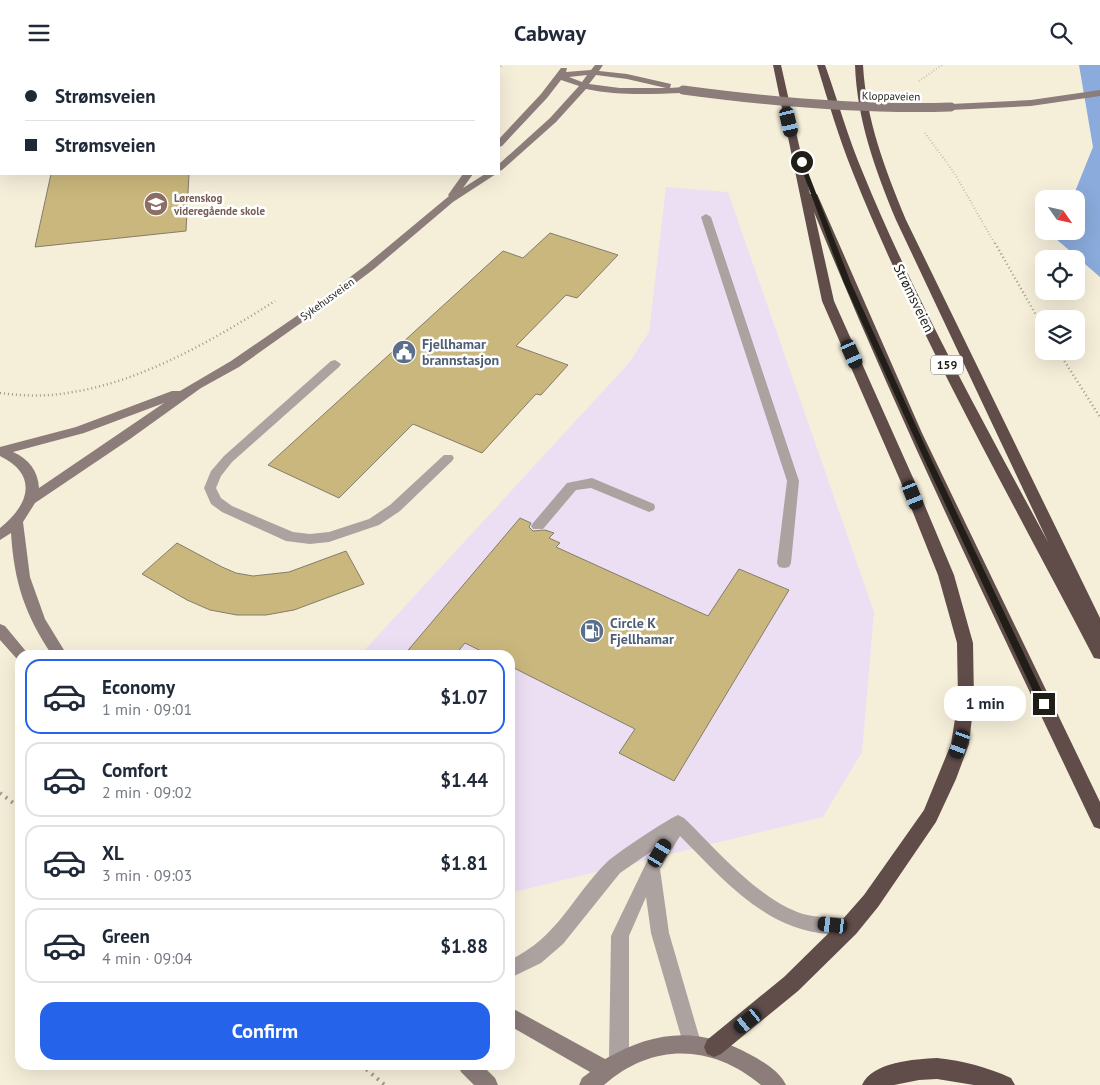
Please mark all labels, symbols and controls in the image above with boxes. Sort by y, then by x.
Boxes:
icon: menu [25,19,53,47]
text: Cabway [514,19,586,47]
icon: search [1047,19,1075,47]
text: Strømsveien [55,84,156,108]
street label: Kloppaveien [862,88,920,104]
car [778,106,799,138]
text: Strømsveien [55,133,156,157]
route start [791,151,813,173]
north arrow [1035,190,1085,240]
map controls [1035,190,1085,360]
school or university icon: Lørenskog videregående skole [143,191,169,217]
place label: Lørenskog videregående skole [173,191,265,218]
button: locate [1035,250,1085,300]
street label: Strømsveien [890,261,938,335]
street label: Sykehusveien [297,275,357,323]
button: layers [1035,310,1085,360]
place label: Fjellhamar brannstasjon [422,335,499,369]
car [839,337,864,371]
public building icon: Fjellhamar brannstasjon [391,339,417,365]
road number: 159 [931,355,963,375]
car [900,478,925,512]
place label: Circle K Fjellhamar [610,614,674,648]
fuel station icon: Circle K Fjellhamar [579,618,605,644]
icon: car [42,674,87,719]
text: Economy [102,675,175,699]
text: $1.07 [440,685,488,709]
callout: 1 min [944,687,1026,721]
text: 1 min [965,693,1005,713]
route end [1033,693,1055,715]
text: 1 min · 09:01 [102,699,192,719]
car [947,727,972,761]
icon: car [42,757,87,802]
text: Comfort [102,758,168,782]
text: $1.44 [440,768,488,792]
text: 2 min · 09:02 [102,782,192,802]
car [645,836,674,870]
icon: car [42,840,87,885]
text: XL [102,841,124,865]
text: $1.81 [440,851,488,875]
text: 3 min · 09:03 [102,865,192,885]
car [817,916,848,934]
icon: car [42,923,87,968]
text: Green [102,924,150,948]
text: $1.88 [440,934,488,958]
text: 4 min · 09:04 [102,948,192,968]
button: Confirm [40,1002,490,1060]
car [731,1006,764,1036]

